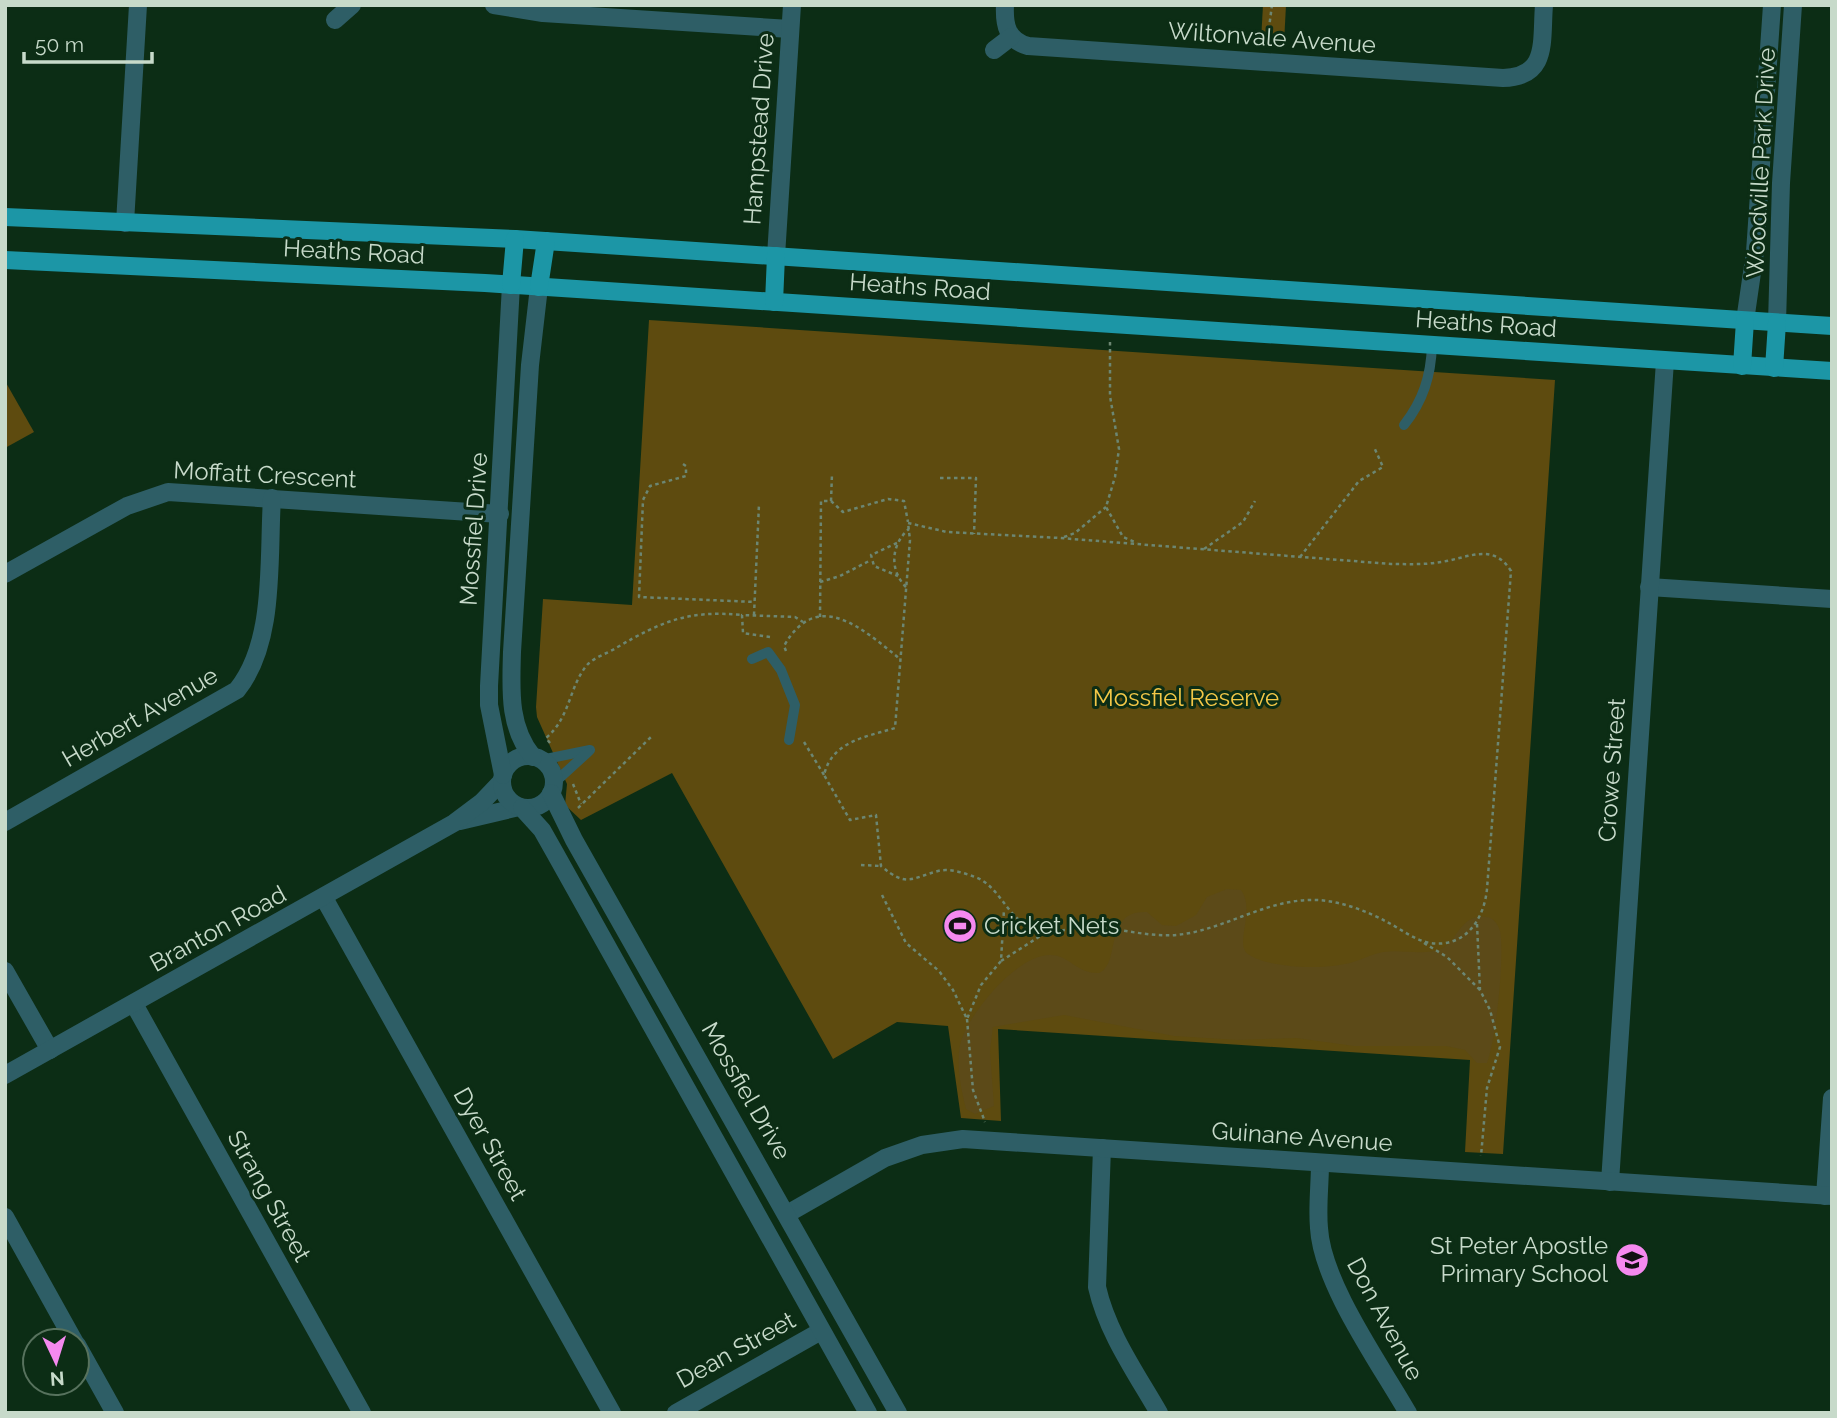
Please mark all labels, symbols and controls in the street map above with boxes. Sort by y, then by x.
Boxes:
street label: Wiltonvale Avenue [1167,16,1377,59]
scale bar [24,21,152,65]
text: 50 m [35,32,84,57]
street label: Hampstead Drive [737,32,780,226]
street label: Woodville Park Drive [1740,47,1781,279]
street label: Heaths Road [282,233,426,270]
street label: Heaths Road [848,267,992,306]
street label: Heaths Road [1414,304,1558,343]
street label: Mossfiel Drive [454,451,493,607]
street label: Moffatt Crescent [173,455,357,494]
street label: Herbert Avenue [57,660,223,773]
park label: Mossfiel Reserve [1093,683,1279,712]
street label: Crowe Street [1592,697,1631,843]
street label: Branton Road [145,879,291,978]
sports icon: Cricket Nets [941,907,979,945]
place label: Cricket Nets [984,911,1119,940]
street label: Mossfiel Drive [695,1017,797,1165]
street label: Dyer Street [448,1082,533,1205]
street label: Guinane Avenue [1211,1116,1394,1157]
street label: Strang Street [222,1125,317,1266]
place label: St Peter Apostle Primary School [1430,1231,1608,1288]
school or university icon: St Peter Apostle Primary School [1613,1241,1651,1279]
street label: Don Avenue [1341,1252,1430,1385]
street label: Dean Street [671,1305,800,1394]
north arrow [21,1327,91,1397]
text: N [49,1367,65,1390]

